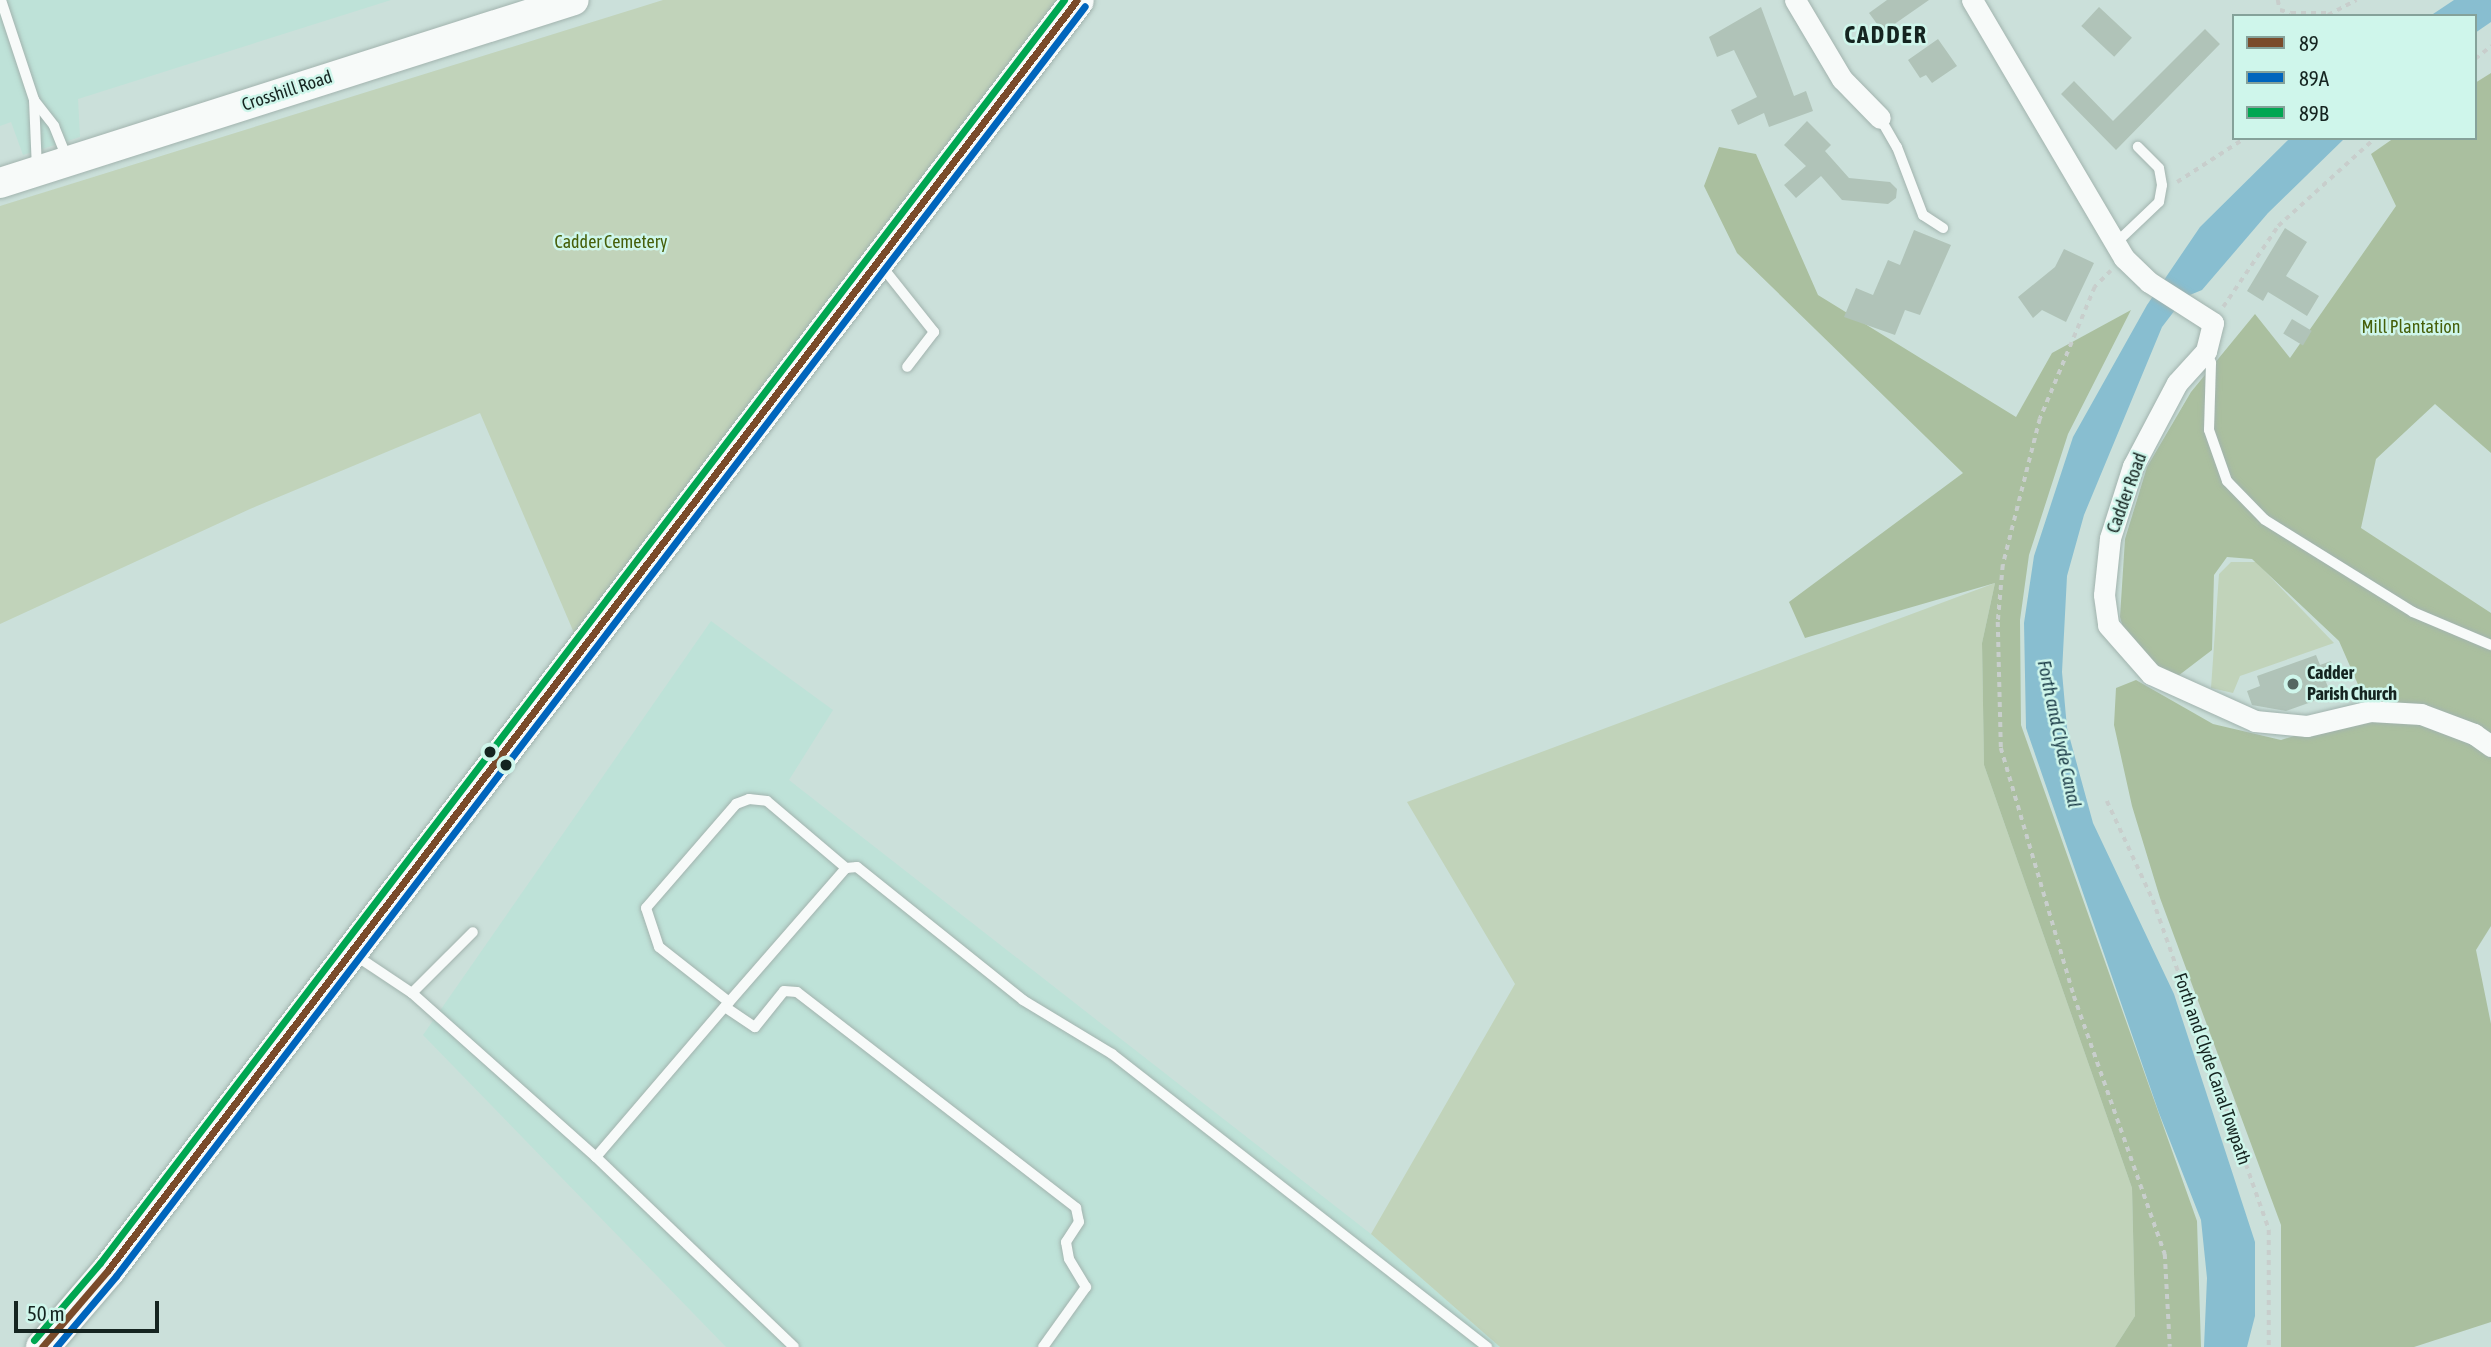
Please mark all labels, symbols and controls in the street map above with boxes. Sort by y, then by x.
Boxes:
legend [2232,14,2477,140]
district label: CADDER [1845,21,1927,49]
text: 89 [2299,31,2319,55]
street label: Crosshill Road [239,66,335,116]
text: 89A [2299,66,2329,90]
text: 89B [2299,101,2329,125]
park label: Cadder Cemetery [555,231,667,253]
park label: Mill Plantation [2362,316,2460,338]
street label: Cadder Road [2103,450,2151,536]
water label: Forth and Clyde Canal [2032,658,2086,810]
place label: Cadder Parish Church [2307,663,2397,706]
marker: Cadder Parish Church [2285,676,2301,692]
unlabelled marker [483,745,497,759]
unlabelled marker [499,758,513,772]
street label: Forth and Clyde Canal Towpath [2169,970,2255,1168]
scale bar [18,1288,163,1332]
text: 50 m [27,1301,65,1325]

